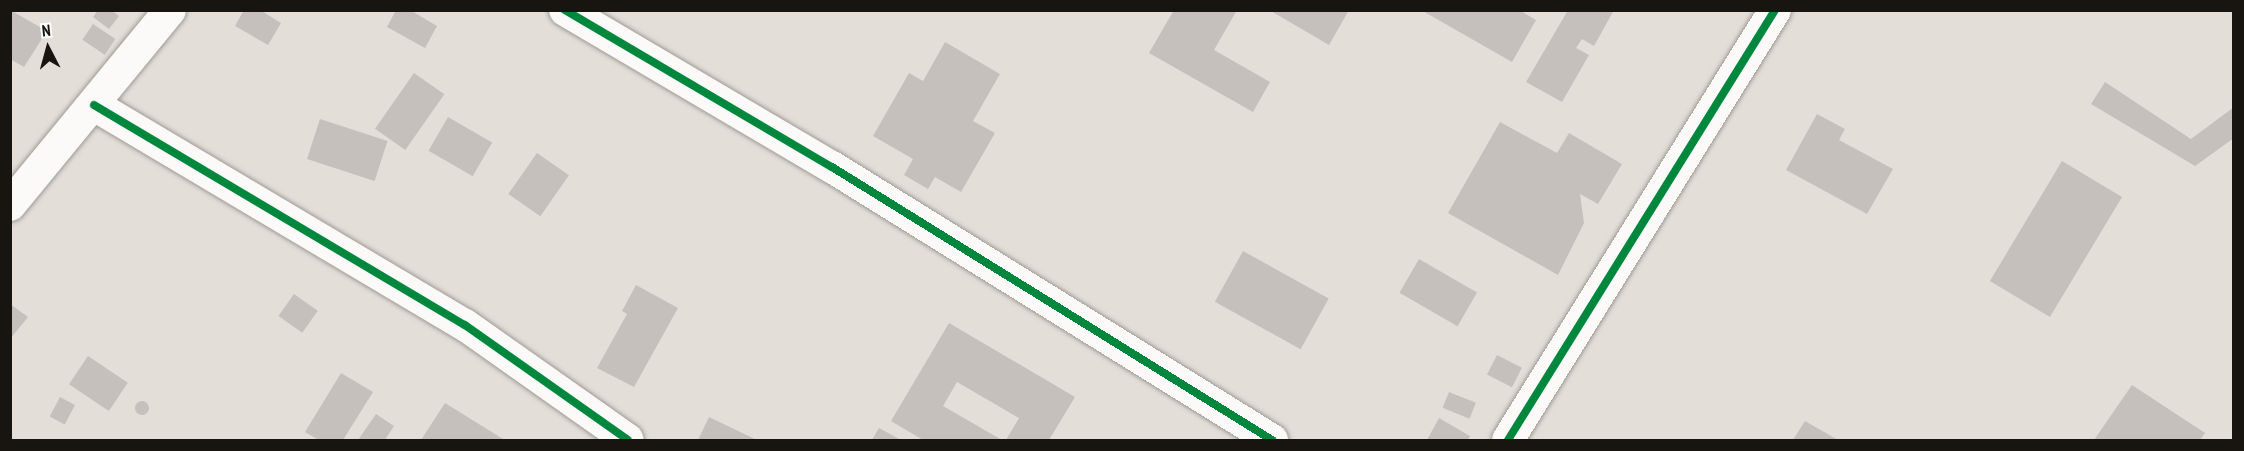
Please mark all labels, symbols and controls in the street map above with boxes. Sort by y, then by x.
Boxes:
north arrow [18,18,78,78]
text: N [41,20,51,40]

